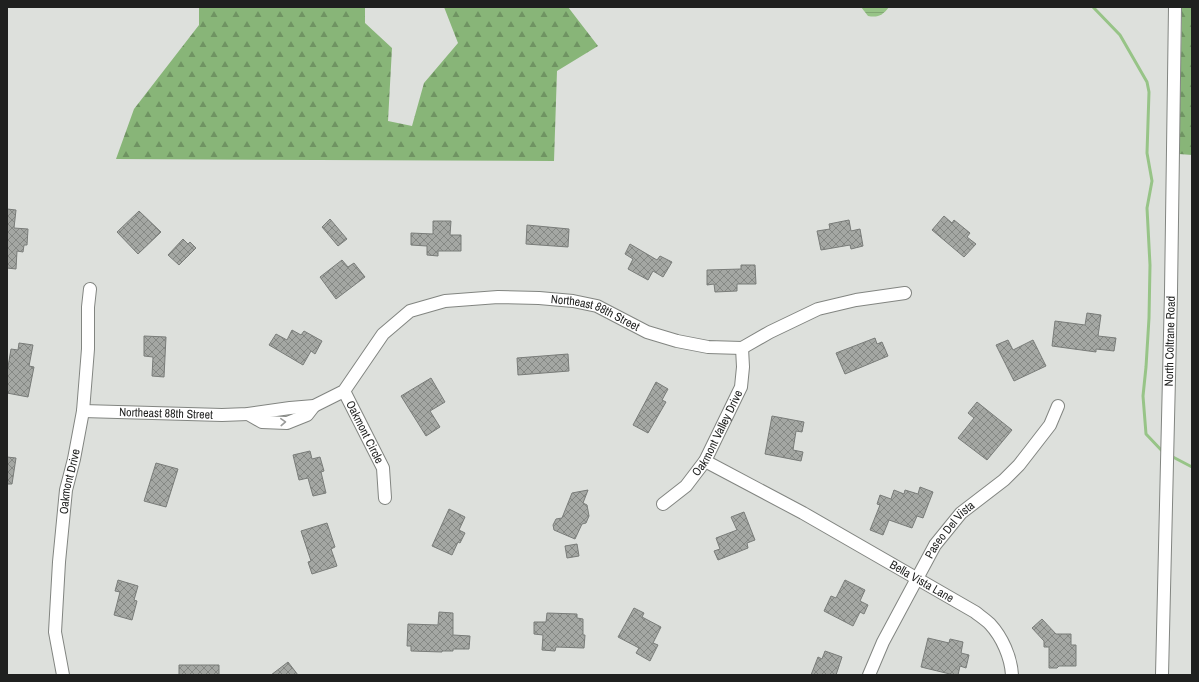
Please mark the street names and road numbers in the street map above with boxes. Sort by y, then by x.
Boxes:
street label: Northeast 88th Street [550,291,643,335]
street label: North Coltrane Road [1161,296,1179,386]
street label: Oakmont Valley Drive [688,387,746,480]
street label: Oakmont Circle [342,398,387,466]
street label: Northeast 88th Street [119,404,213,423]
street label: Oakmont Drive [56,448,84,515]
street label: Paseo Del Vista [921,497,978,561]
street label: Bella Vista Lane [887,557,957,606]

